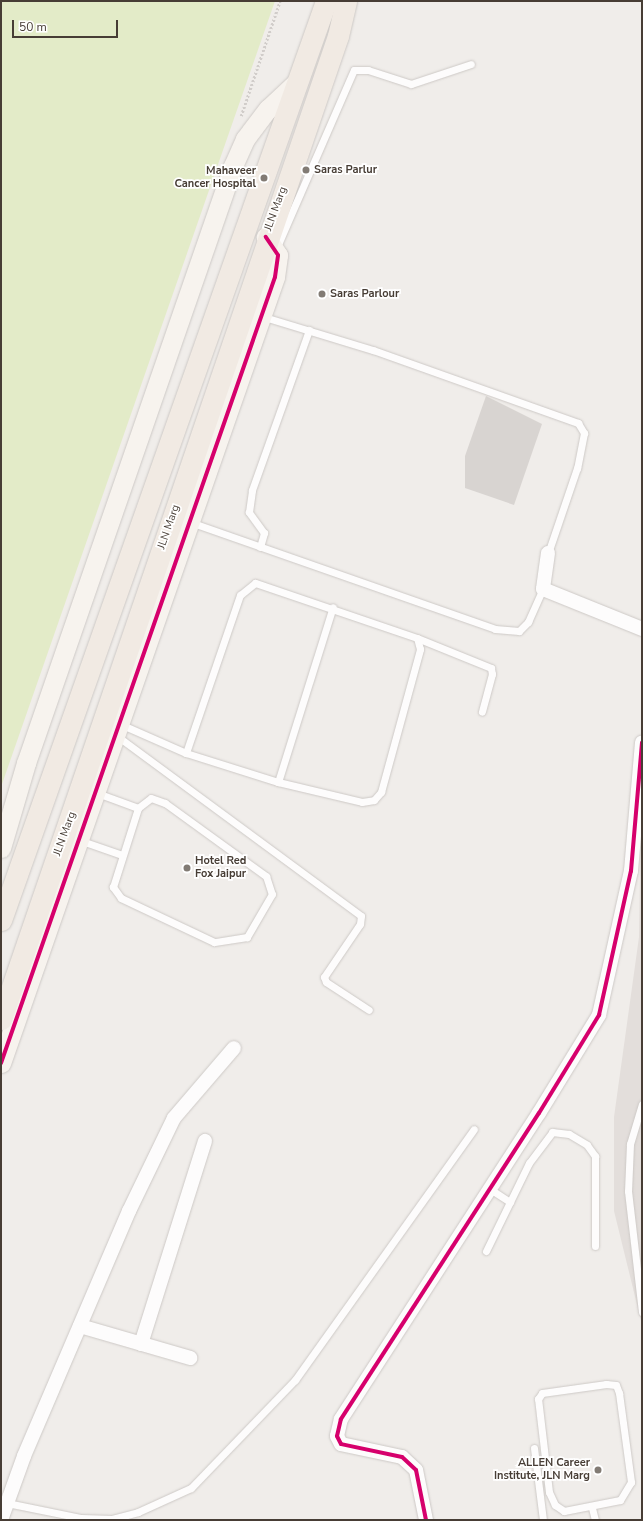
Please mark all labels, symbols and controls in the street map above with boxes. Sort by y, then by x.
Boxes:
scale bar [14,12,120,38]
text: 50 m [19,19,47,35]
place label: Saras Parlur [314,163,377,177]
place label: Mahaveer Cancer Hospital [175,165,256,191]
marker: Saras Parlur [301,165,311,175]
marker: Mahaveer Cancer Hospital [259,173,269,183]
street label: JLN Marg [262,185,290,233]
place label: Saras Parlour [330,287,399,301]
marker: Saras Parlour [317,289,327,299]
street label: JLN Marg [155,503,183,551]
street label: JLN Marg [51,810,79,858]
place label: Hotel Red Fox Jaipur [195,855,246,881]
marker: Hotel Red Fox Jaipur [182,863,192,873]
place label: ALLEN Career Institute, JLN Marg [494,1457,590,1483]
marker: ALLEN Career Institute, JLN Marg [593,1465,603,1475]

